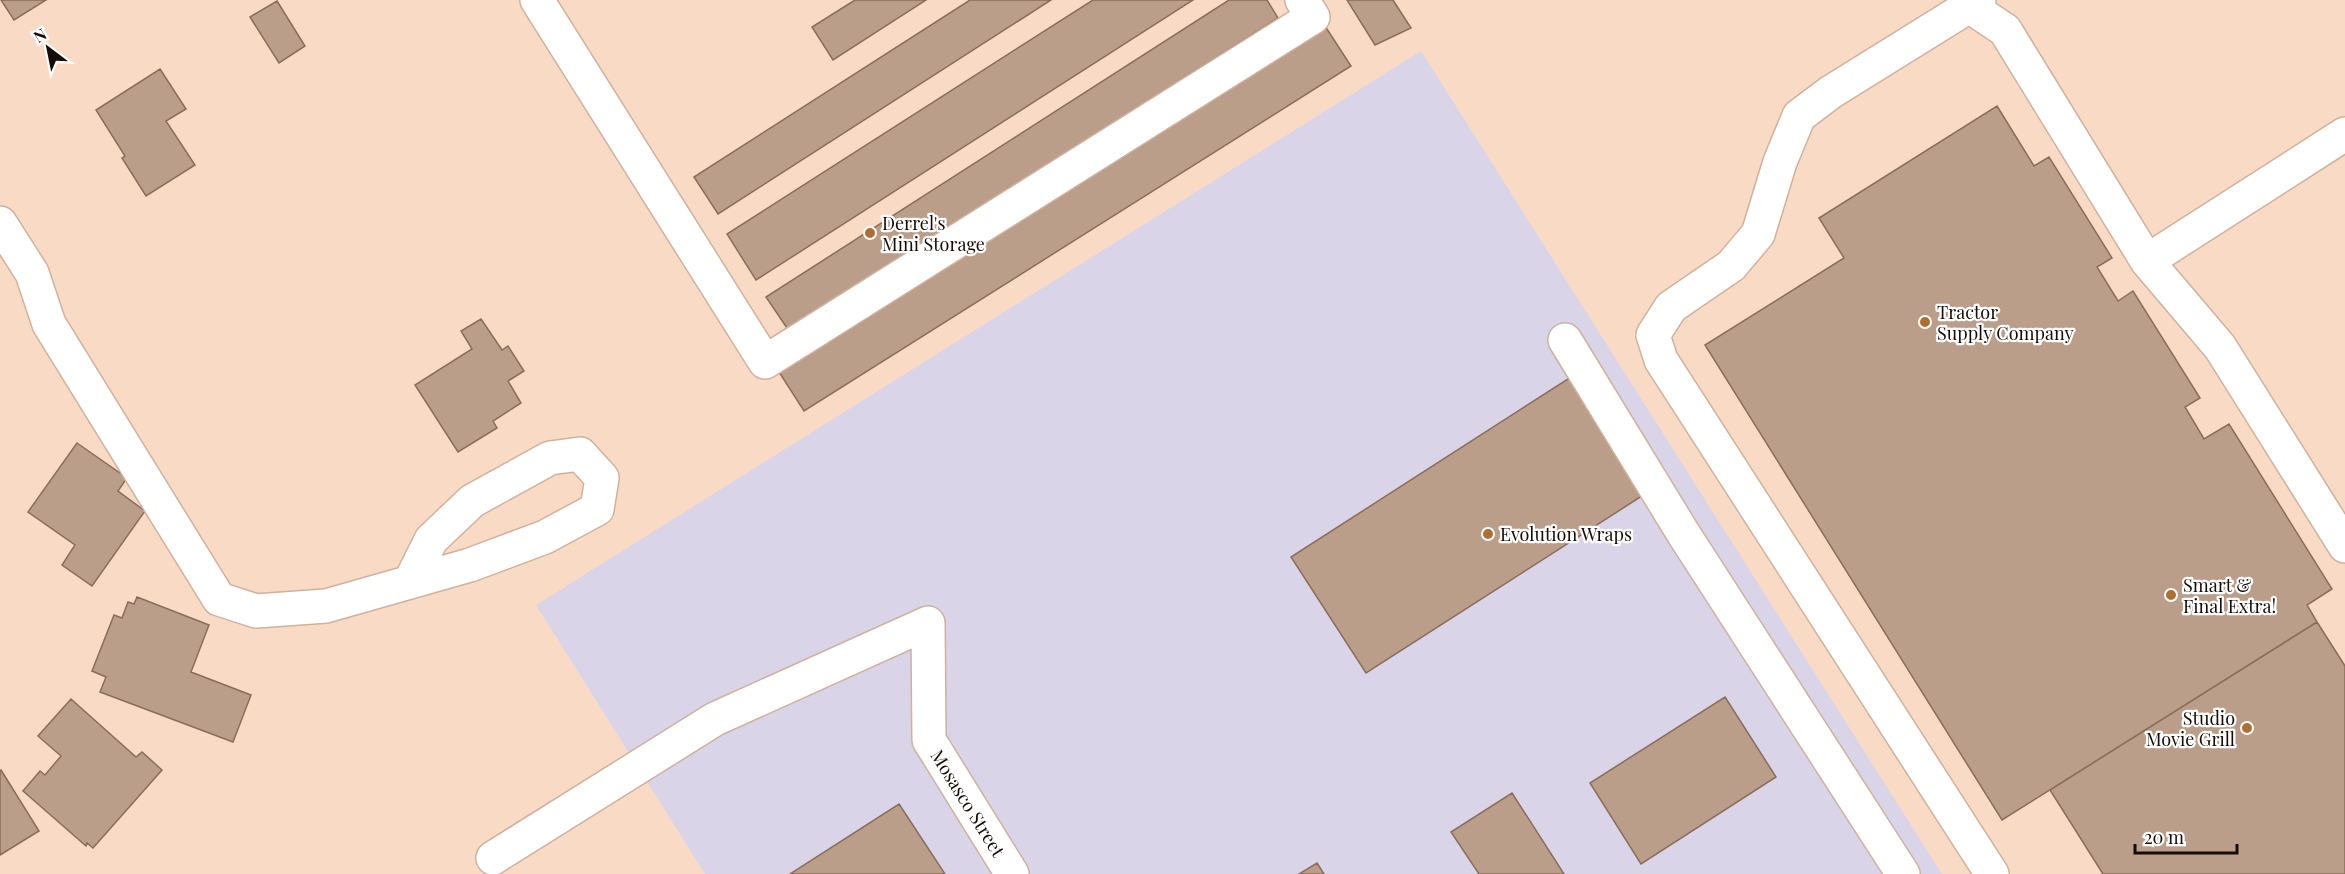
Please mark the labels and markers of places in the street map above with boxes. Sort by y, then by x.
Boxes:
place label: Derrel's Mini Storage [882,211,985,256]
marker: Derrel's Mini Storage [863,226,877,240]
place label: Tractor Supply Company [1937,300,2074,345]
marker: Tractor Supply Company [1918,315,1932,329]
place label: Evolution Wraps [1500,522,1632,546]
marker: Evolution Wraps [1481,527,1495,541]
place label: Smart & Final Extra! [2183,573,2276,618]
marker: Smart & Final Extra! [2164,588,2178,602]
place label: Studio Movie Grill [2146,706,2235,751]
marker: Studio Movie Grill [2240,721,2254,735]

